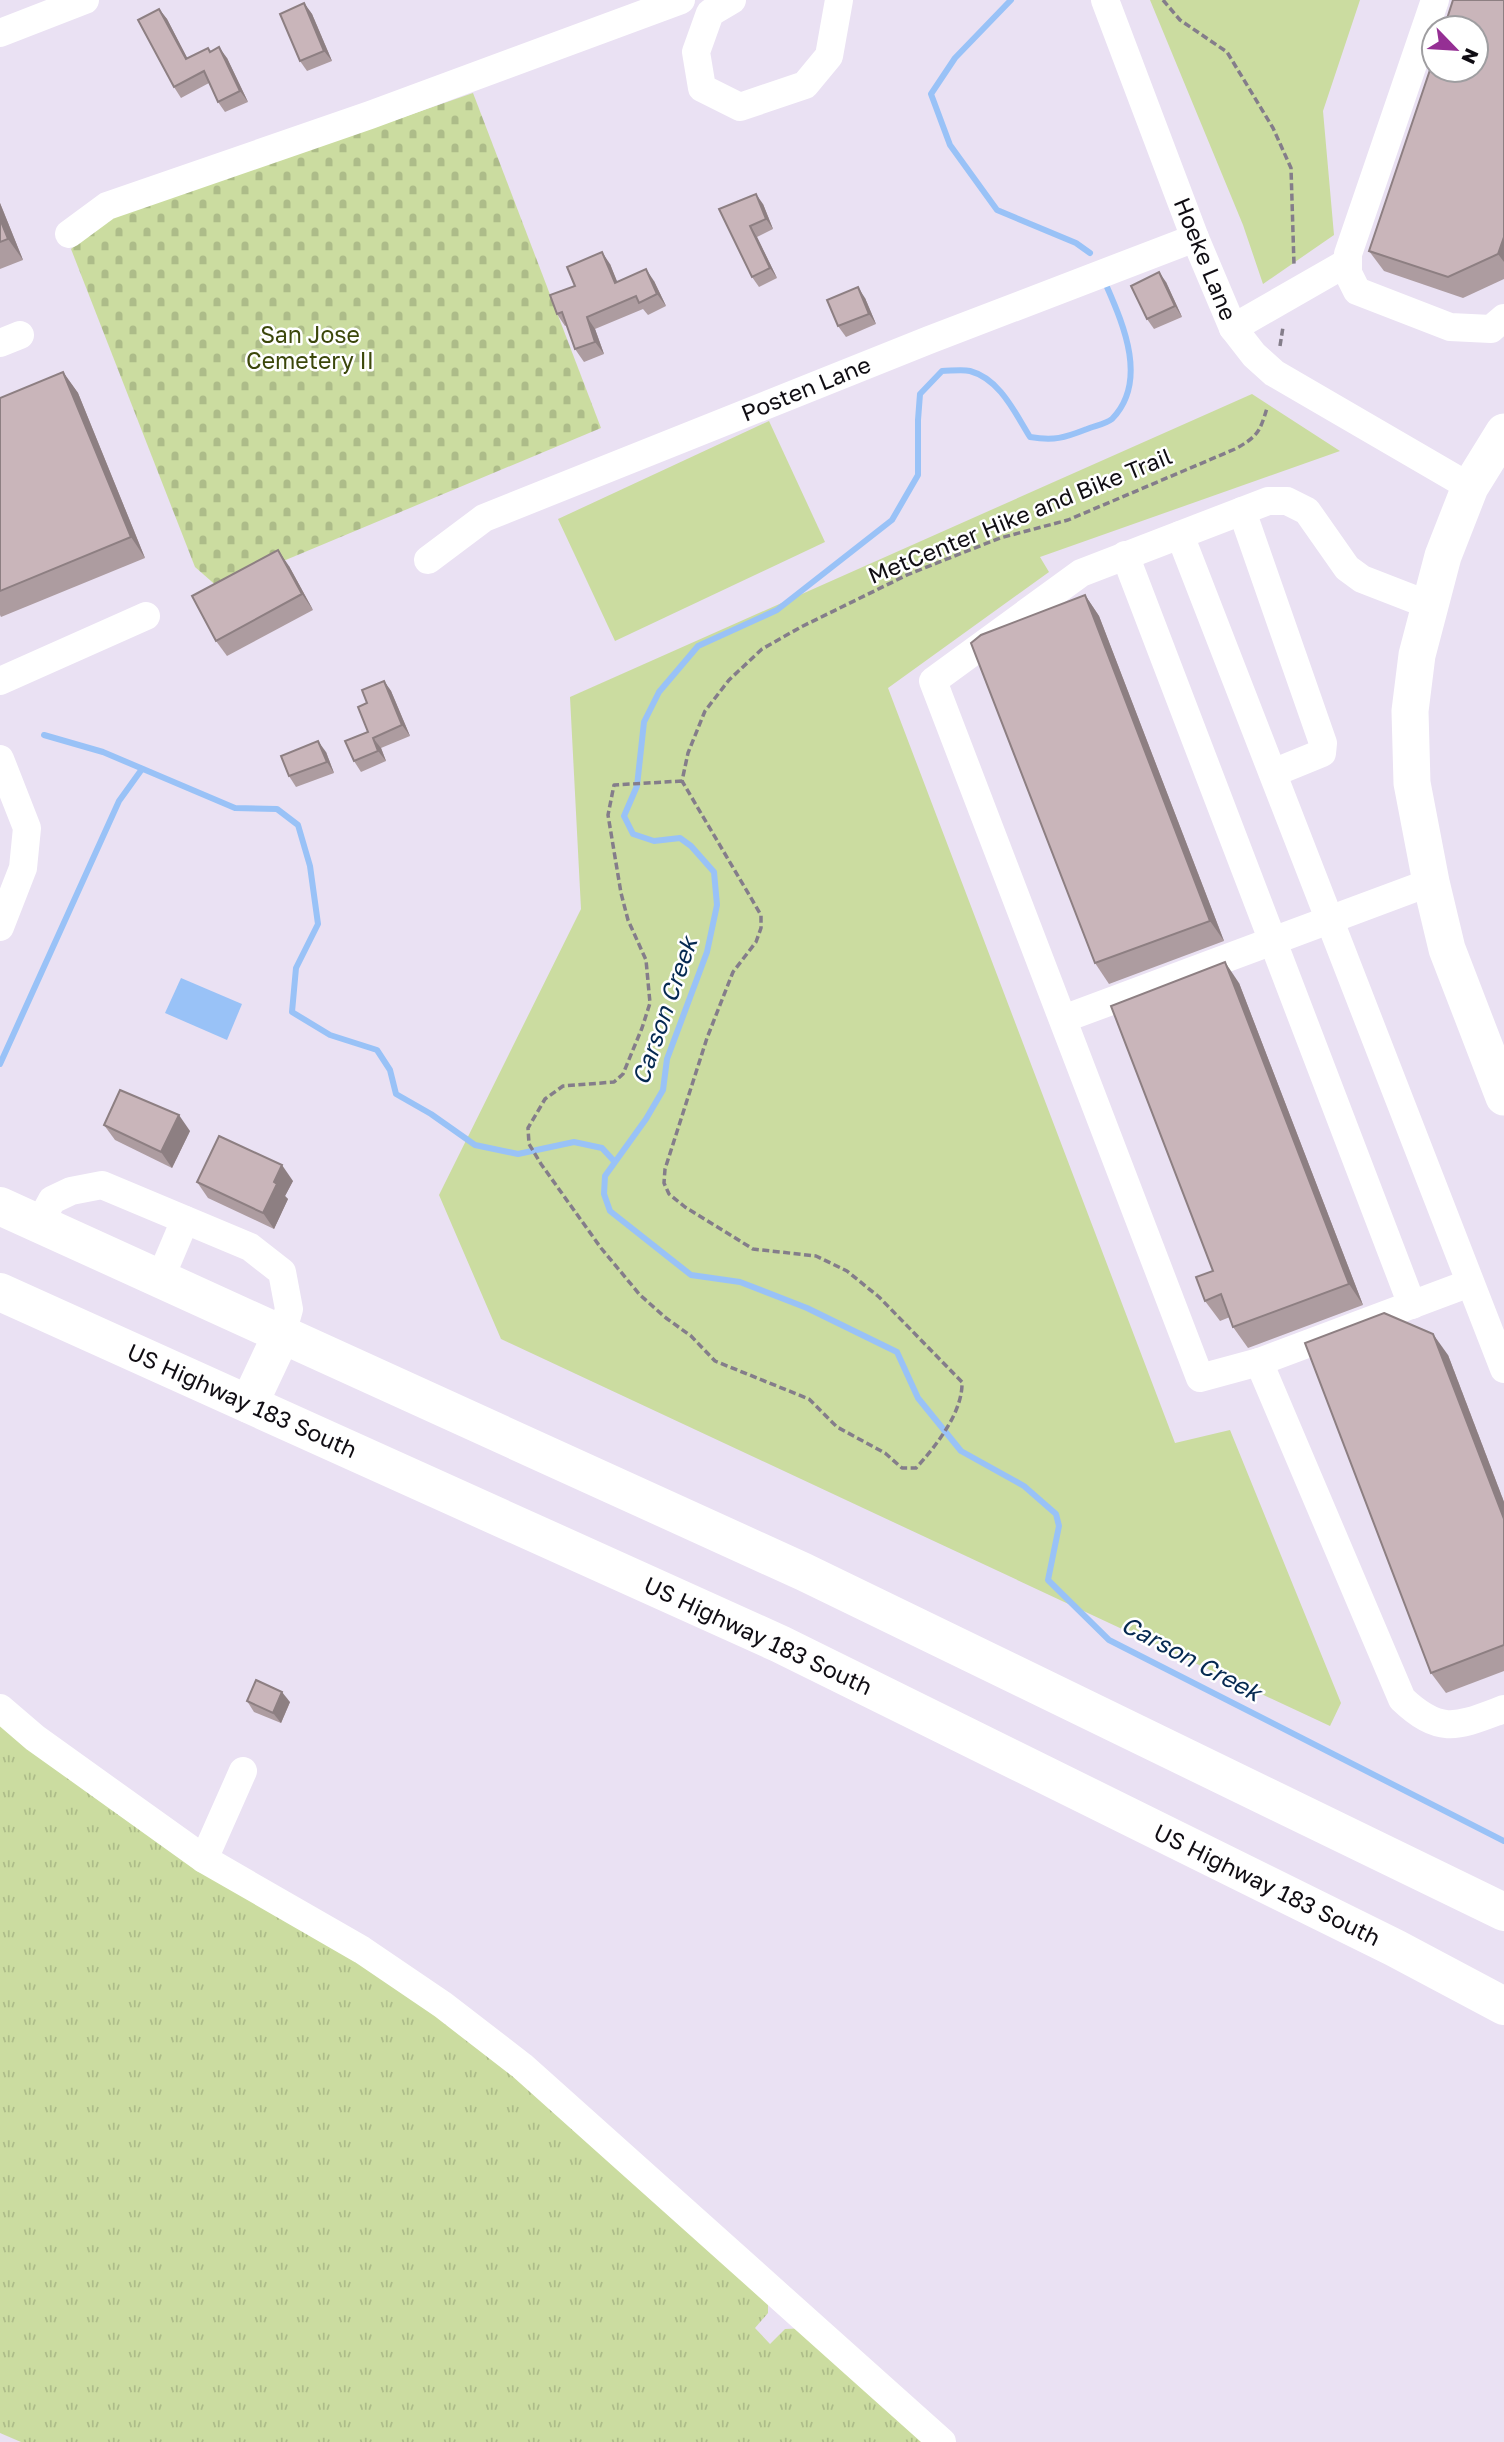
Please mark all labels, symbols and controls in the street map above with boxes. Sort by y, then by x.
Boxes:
north arrow [1420,14,1490,84]
text: N [1457,45,1484,68]
street label: Hoeke Lane [1169,193,1243,324]
park label: San Jose Cemetery II [246,320,374,374]
street label: Posten Lane [737,349,874,427]
street label: MetCenter Hike and Bike Trail [864,441,1176,589]
water label: Carson Creek [625,931,703,1088]
street label: US Highway 183 South [123,1337,362,1463]
street label: US Highway 183 South [640,1570,877,1700]
water label: Carson Creek [1117,1609,1269,1708]
street label: US Highway 183 South [1150,1817,1385,1951]

